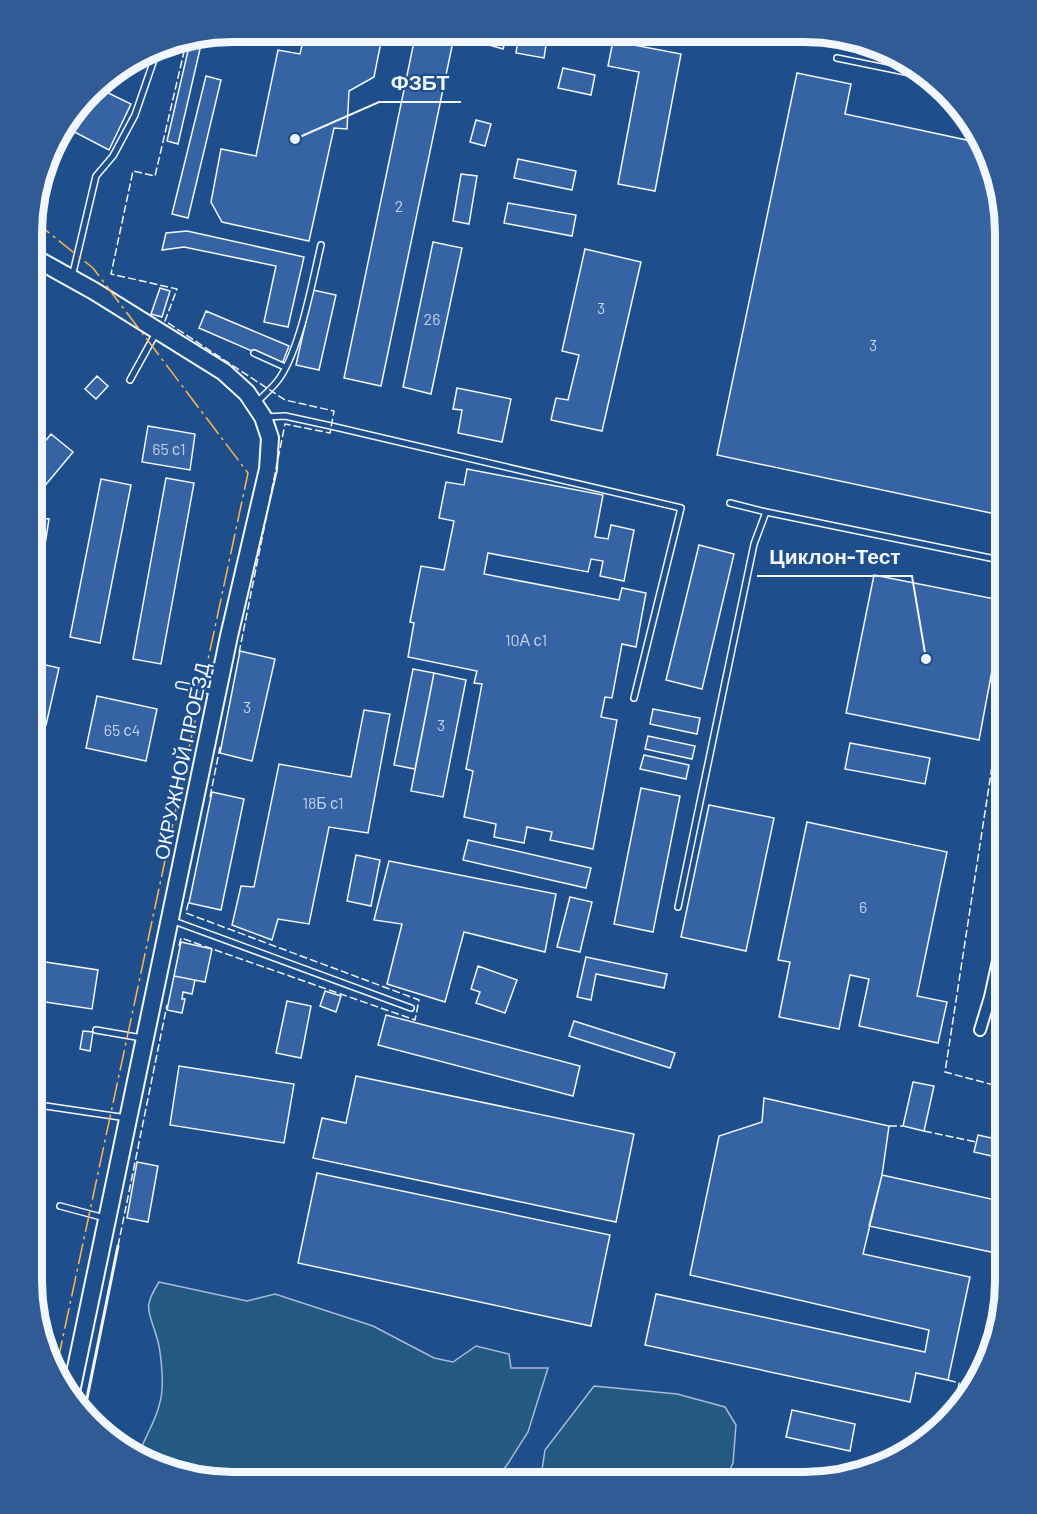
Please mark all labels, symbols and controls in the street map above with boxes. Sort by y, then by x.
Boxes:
callout: ФЗБТ [379,63,461,102]
text: ФЗБТ [391,69,449,94]
house number: 2 [395,196,403,215]
house number: 3 [597,298,605,317]
house number: 26 [424,309,440,328]
house number: 3 [869,335,877,354]
house number: 65 с1 [152,439,186,458]
callout: Циклон-Тест [757,537,912,576]
text: Циклон-Тест [769,543,901,568]
house number: 10А с1 [505,630,547,649]
street label: ОКРУЖНОЙ ПРОЕЗД [148,660,214,862]
house number: 3 [243,697,251,716]
house number: 3 [437,715,445,734]
house number: 65 с4 [104,720,140,739]
house number: 18Б с1 [302,793,344,812]
house number: 6 [859,897,867,916]

